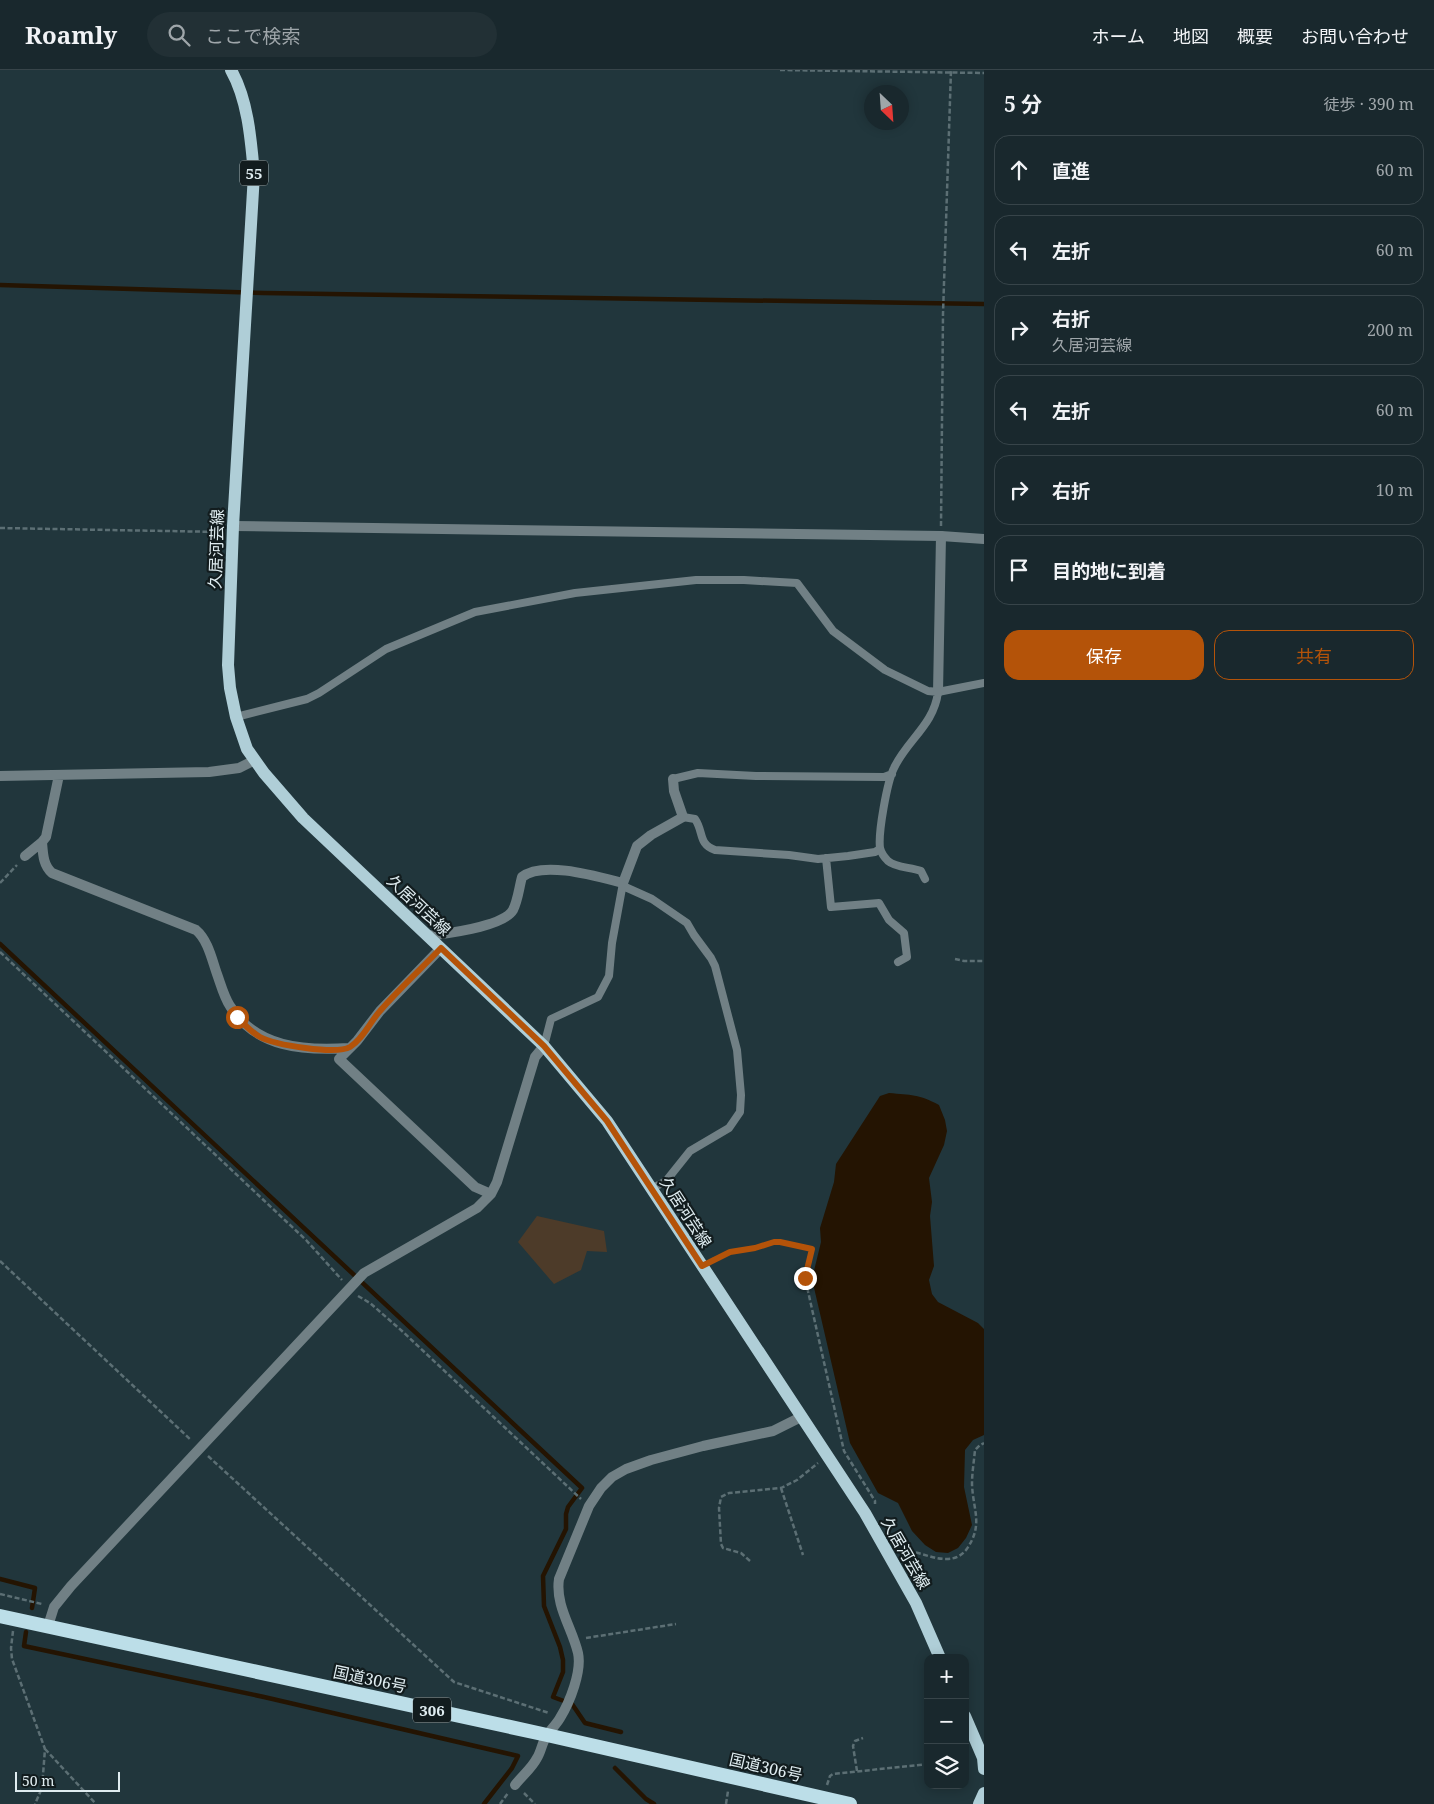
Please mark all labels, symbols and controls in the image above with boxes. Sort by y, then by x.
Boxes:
search box [147,12,497,57]
text: Roamly [25,18,117,51]
icon: search [165,21,193,49]
text: ここで検索 [205,23,300,49]
text: ホーム [1092,24,1145,48]
text: 地図 [1173,24,1209,48]
text: 概要 [1237,24,1273,48]
text: お問い合わせ [1301,24,1409,48]
north arrow [864,85,909,130]
text: 5 分 [1004,90,1042,118]
text: 徒歩 · 390 m [1324,93,1414,115]
icon: ahead [1005,156,1033,184]
text: 直進 [1052,158,1090,184]
text: 60 m [1376,159,1413,181]
road number: 55 [240,160,268,186]
icon: left [1005,236,1033,264]
text: 左折 [1052,238,1090,264]
text: 60 m [1376,239,1413,261]
text: 右折 [1052,306,1090,332]
icon: right [1005,316,1033,344]
text: 200 m [1367,319,1413,341]
text: 久居河芸線 [1052,334,1132,356]
icon: left [1005,396,1033,424]
text: 左折 [1052,398,1090,424]
text: 60 m [1376,399,1413,421]
icon: right [1005,476,1033,504]
text: 右折 [1052,478,1090,504]
text: 10 m [1376,479,1413,501]
street label: 久居河芸線 [204,509,228,589]
icon: arrive [1005,556,1033,584]
text: 目的地に到着 [1052,558,1166,584]
button: 保存 [1004,630,1204,680]
button: 共有 [1214,630,1414,680]
street label: 久居河芸線 [382,870,456,940]
route start [226,1006,249,1029]
street label: 久居河芸線 [655,1172,717,1252]
route end [794,1267,817,1290]
street label: 久居河芸線 [876,1513,936,1593]
map controls [924,1654,969,1789]
button: + [924,1654,969,1699]
street label: 国道306号 [331,1660,409,1698]
road number: 306 [413,1698,451,1722]
button: − [924,1699,969,1744]
button: layers [924,1744,969,1789]
street label: 国道306号 [727,1748,805,1786]
scale bar [15,1769,120,1792]
text: 50 m [22,1771,55,1790]

